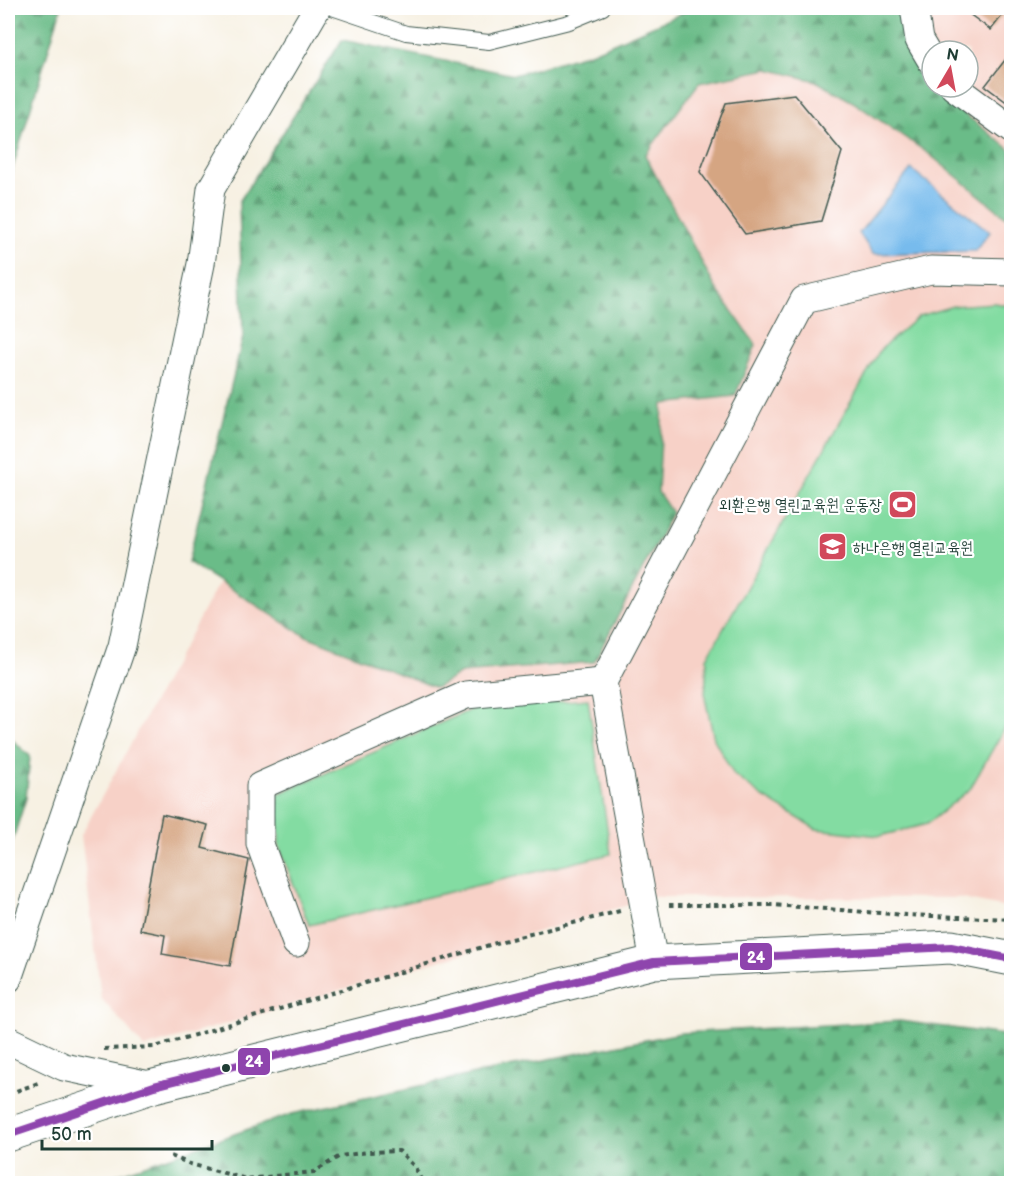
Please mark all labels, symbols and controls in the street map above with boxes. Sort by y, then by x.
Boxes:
north arrow [920,39,980,99]
text: N [945,45,960,66]
sports icon: 외환은행 열린교육원 운동장 [887,488,919,520]
place label: 외환은행 열린교육원 운동장 [719,496,882,515]
school or university icon: 하나은행 열린교육원 [816,531,848,563]
place label: 하나은행 열린교육원 [853,539,973,558]
line badge: 24 [739,942,773,971]
text: 24 [747,949,766,968]
line badge: 24 [237,1047,271,1076]
text: 24 [245,1053,264,1072]
unlabelled marker [220,1062,232,1074]
scale bar [42,1113,212,1151]
text: 50 m [51,1124,92,1145]

